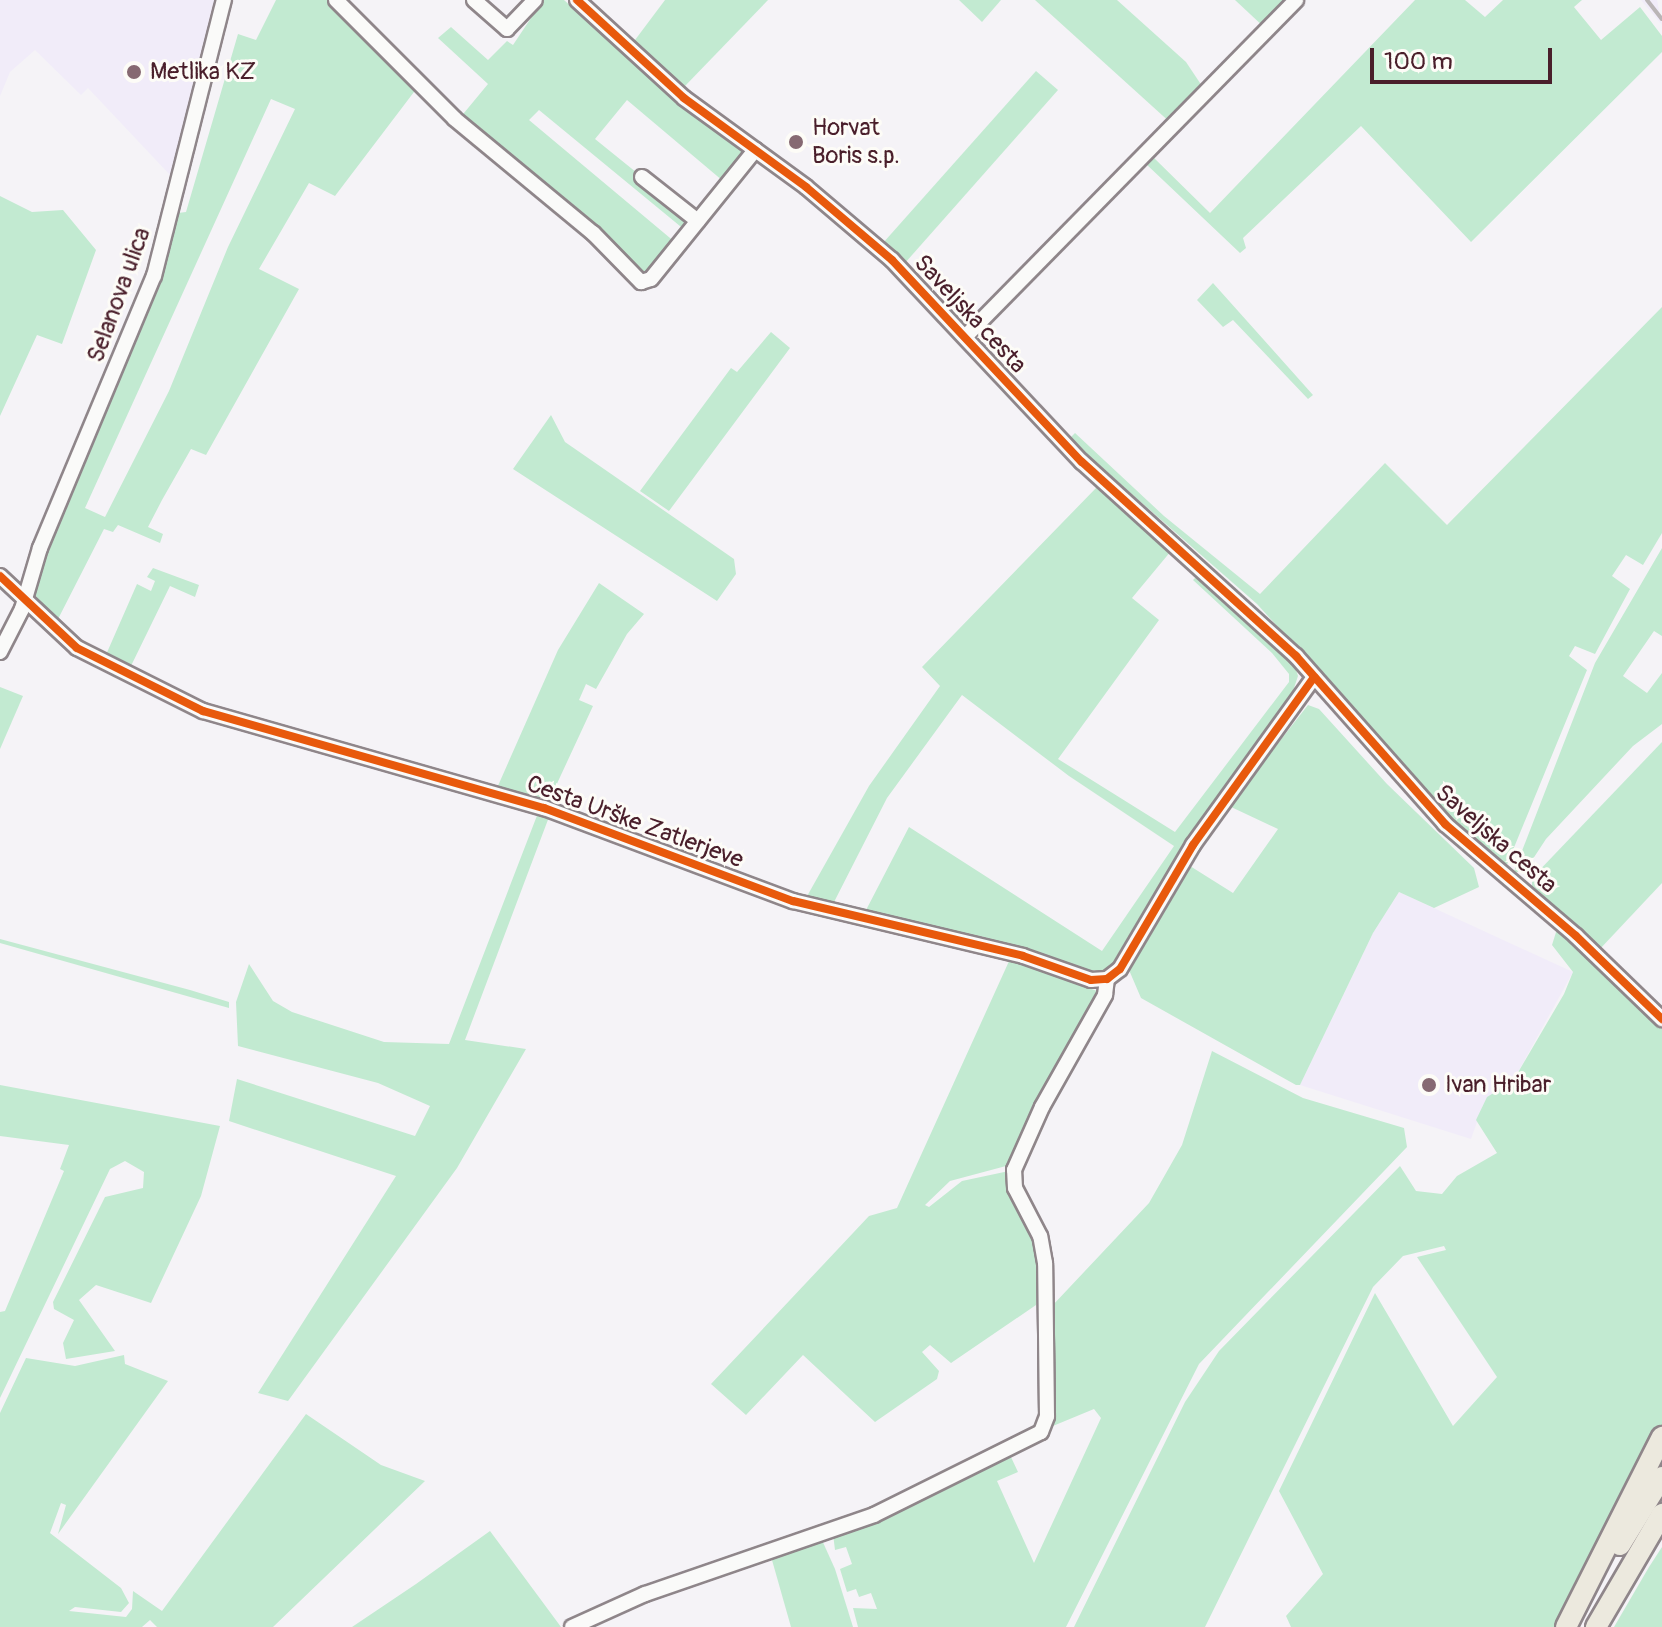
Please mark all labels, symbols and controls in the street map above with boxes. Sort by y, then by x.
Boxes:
scale bar [1374,32,1556,82]
text: 100 m [1384,47,1453,76]
place label: Metlika KZ [150,58,256,86]
marker: Metlika KZ [125,63,143,81]
place label: Horvat Boris s.p. [812,114,900,170]
marker: Horvat Boris s.p. [787,133,805,151]
street label: Selanova ulica [81,224,157,366]
street label: Saveljska cesta [908,249,1032,379]
street label: Cesta Urške Zatlerjeve [523,769,747,875]
street label: Saveljska cesta [1429,778,1563,900]
place label: Ivan Hribar [1445,1071,1551,1099]
marker: Ivan Hribar [1420,1076,1438,1094]

